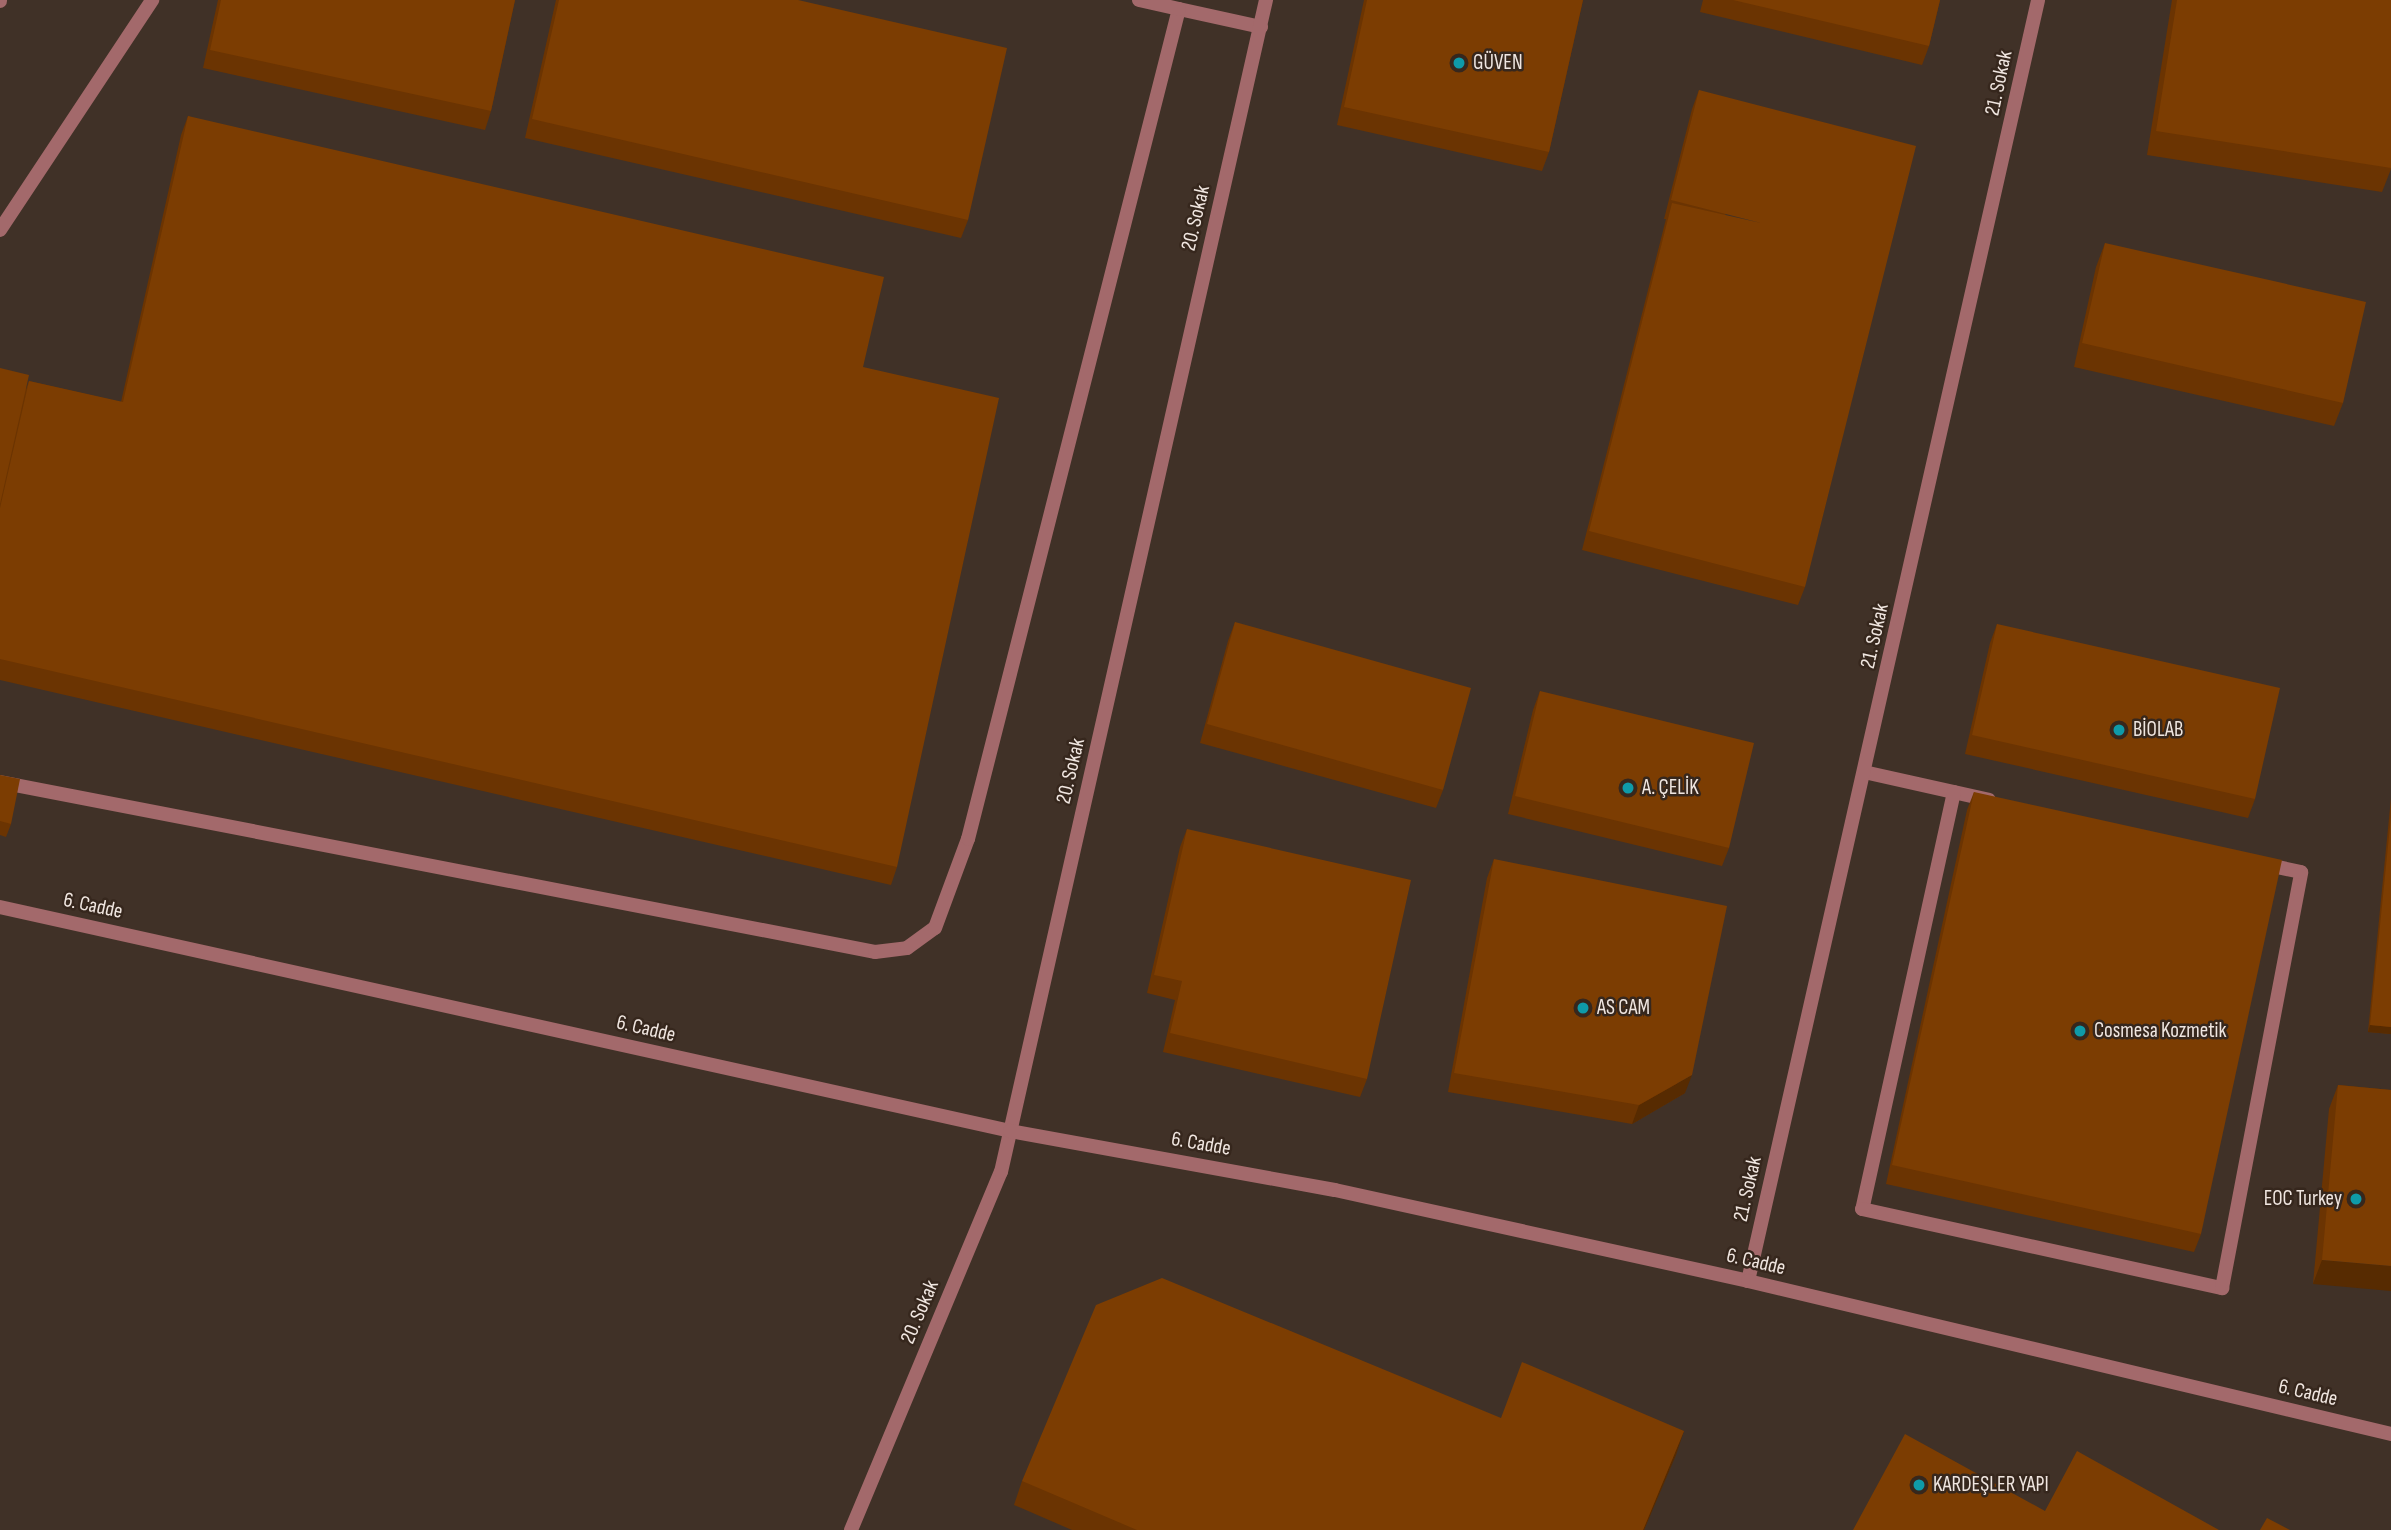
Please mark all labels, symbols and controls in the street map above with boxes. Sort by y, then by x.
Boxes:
street label: 21. Sokak [1980,48,2018,118]
place label: GÜVEN [1473,50,1523,76]
marker: GÜVEN [1451,55,1467,71]
street label: 20. Sokak [1176,183,1216,253]
street label: 21. Sokak [1855,601,1895,671]
place label: BİOLAB [2133,717,2183,743]
marker: BİOLAB [2111,722,2127,738]
street label: 20. Sokak [1051,736,1091,806]
place label: A. ÇELİK [1642,775,1699,801]
marker: A. ÇELİK [1620,780,1636,796]
street label: 6. Cadde [61,887,125,925]
place label: AS CAM [1597,995,1650,1021]
marker: AS CAM [1575,1000,1591,1016]
street label: 6. Cadde [614,1010,678,1048]
place label: Cosmesa Kozmetik [2094,1018,2226,1044]
marker: Cosmesa Kozmetik [2072,1023,2088,1039]
street label: 6. Cadde [1169,1126,1233,1162]
street label: 21. Sokak [1728,1154,1768,1224]
place label: EOC Turkey [2264,1186,2342,1212]
marker: EOC Turkey [2348,1191,2364,1207]
street label: 6. Cadde [1724,1243,1788,1281]
street label: 20. Sokak [895,1276,945,1348]
street label: 6. Cadde [2276,1374,2340,1412]
place label: KARDEŞLER YAPI [1933,1472,2049,1498]
marker: KARDEŞLER YAPI [1911,1477,1927,1493]

